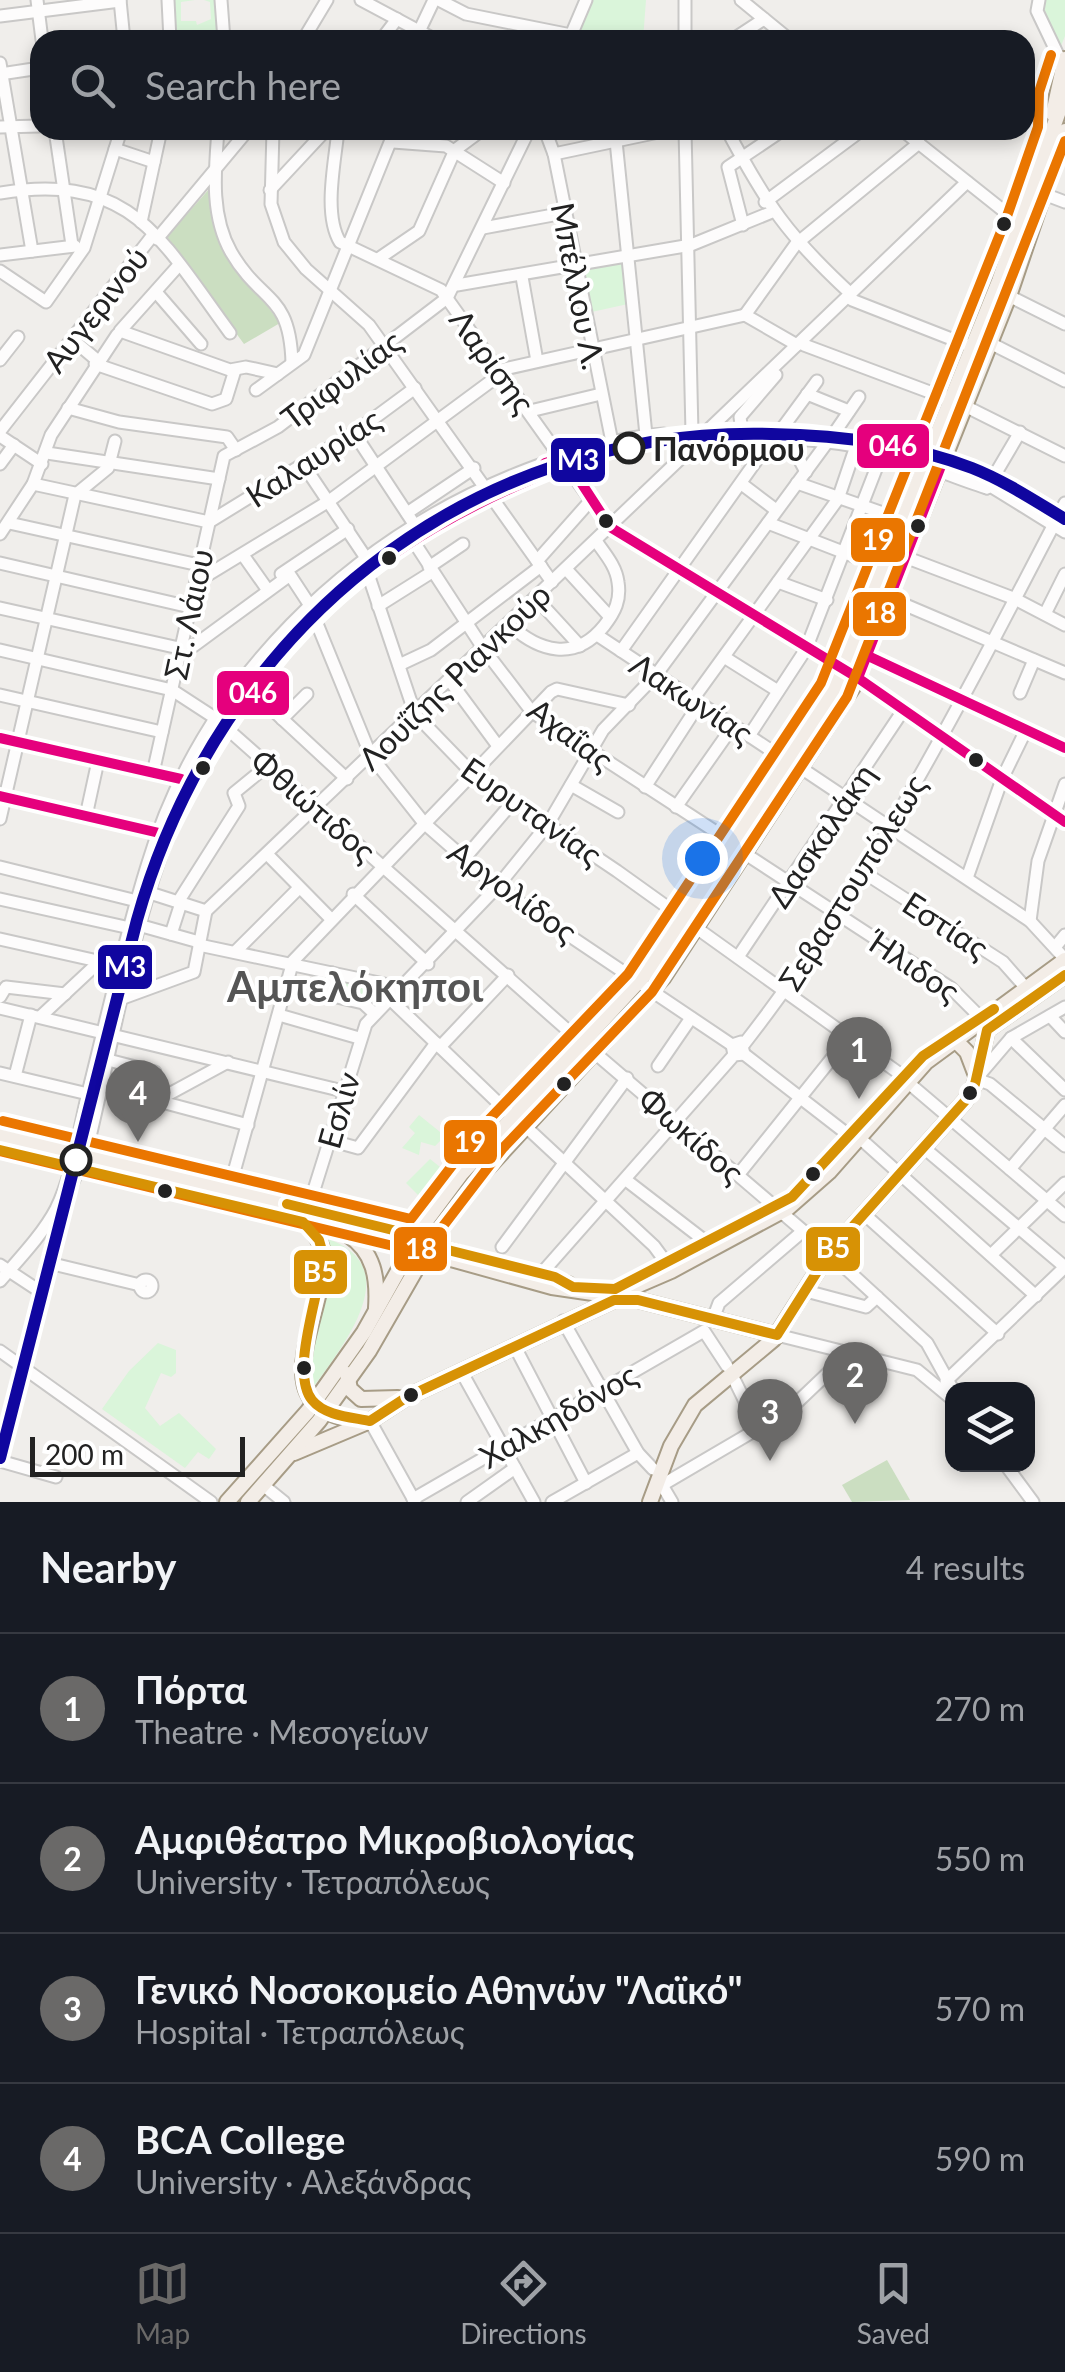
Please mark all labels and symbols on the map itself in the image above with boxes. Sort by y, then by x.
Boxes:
street label: Μπέλλου Λ. [544,199,614,373]
unlabelled marker [994,214,1014,234]
street label: Αυγερινού [34,239,156,379]
street label: Λαρίσης [442,301,544,421]
street label: Τριφυλίας [273,321,409,437]
street label: Καλαυρίας [238,399,388,515]
line badge: 046 [855,422,931,470]
text: 046 [869,428,917,462]
place label: Πανόρμου [653,429,805,468]
marker: Πανόρμου [614,433,644,463]
line badge: Μ3 [549,436,607,484]
text: Μ3 [557,442,599,476]
unlabelled marker [596,511,616,531]
line badge: 19 [849,516,907,564]
unlabelled marker [908,516,928,536]
text: 19 [862,522,894,556]
street label: Στ. Λάιου [155,545,221,683]
unlabelled marker [379,548,399,568]
street label: Λουΐζης Ριανκούρ [350,574,558,778]
line badge: 18 [851,590,908,638]
text: 18 [864,595,896,629]
street label: Λακωνίας [623,644,761,752]
line badge: 046 [215,669,291,717]
text: 046 [229,675,277,709]
street label: Αχαΐας [521,689,621,779]
street label: Φθιώτιδος [244,740,384,870]
street label: Ευρυτανίας [454,748,610,874]
unlabelled marker [966,750,986,770]
street label: Δασκαλάκη [759,756,883,914]
unlabelled marker [193,758,213,778]
street label: Σεβαστουπόλεως [770,767,934,997]
street label: Αργολίδος [441,831,585,951]
your location [677,833,728,884]
street label: Εστίας [896,883,996,967]
street label: Ήλιδος [860,920,968,1010]
line badge: Μ3 [96,943,154,991]
text: Μ3 [104,949,146,983]
district label: Αμπελόκηποι [226,961,484,1011]
pin: 1 [826,1016,892,1099]
pin: 4 [106,1060,170,1142]
street label: Εσλίν [309,1067,367,1153]
unlabelled marker [554,1074,574,1094]
street label: Φωκίδος [632,1079,753,1191]
unlabelled marker [960,1083,980,1103]
line badge: 19 [442,1118,499,1166]
text: 19 [454,1124,486,1158]
unlabelled marker [61,1145,91,1175]
unlabelled marker [803,1164,823,1184]
unlabelled marker [155,1181,175,1201]
line badge: 18 [392,1225,449,1273]
line badge: Β5 [804,1225,862,1273]
text: Β5 [816,1230,850,1264]
text: 18 [405,1231,437,1265]
line badge: Β5 [292,1248,349,1296]
text: Β5 [303,1254,337,1288]
pin: 2 [822,1342,888,1424]
street label: Χαλκηδόνος [472,1354,644,1476]
unlabelled marker [294,1358,314,1378]
pin: 3 [738,1378,802,1461]
unlabelled marker [401,1385,421,1405]
scale bar [30,1432,245,1476]

